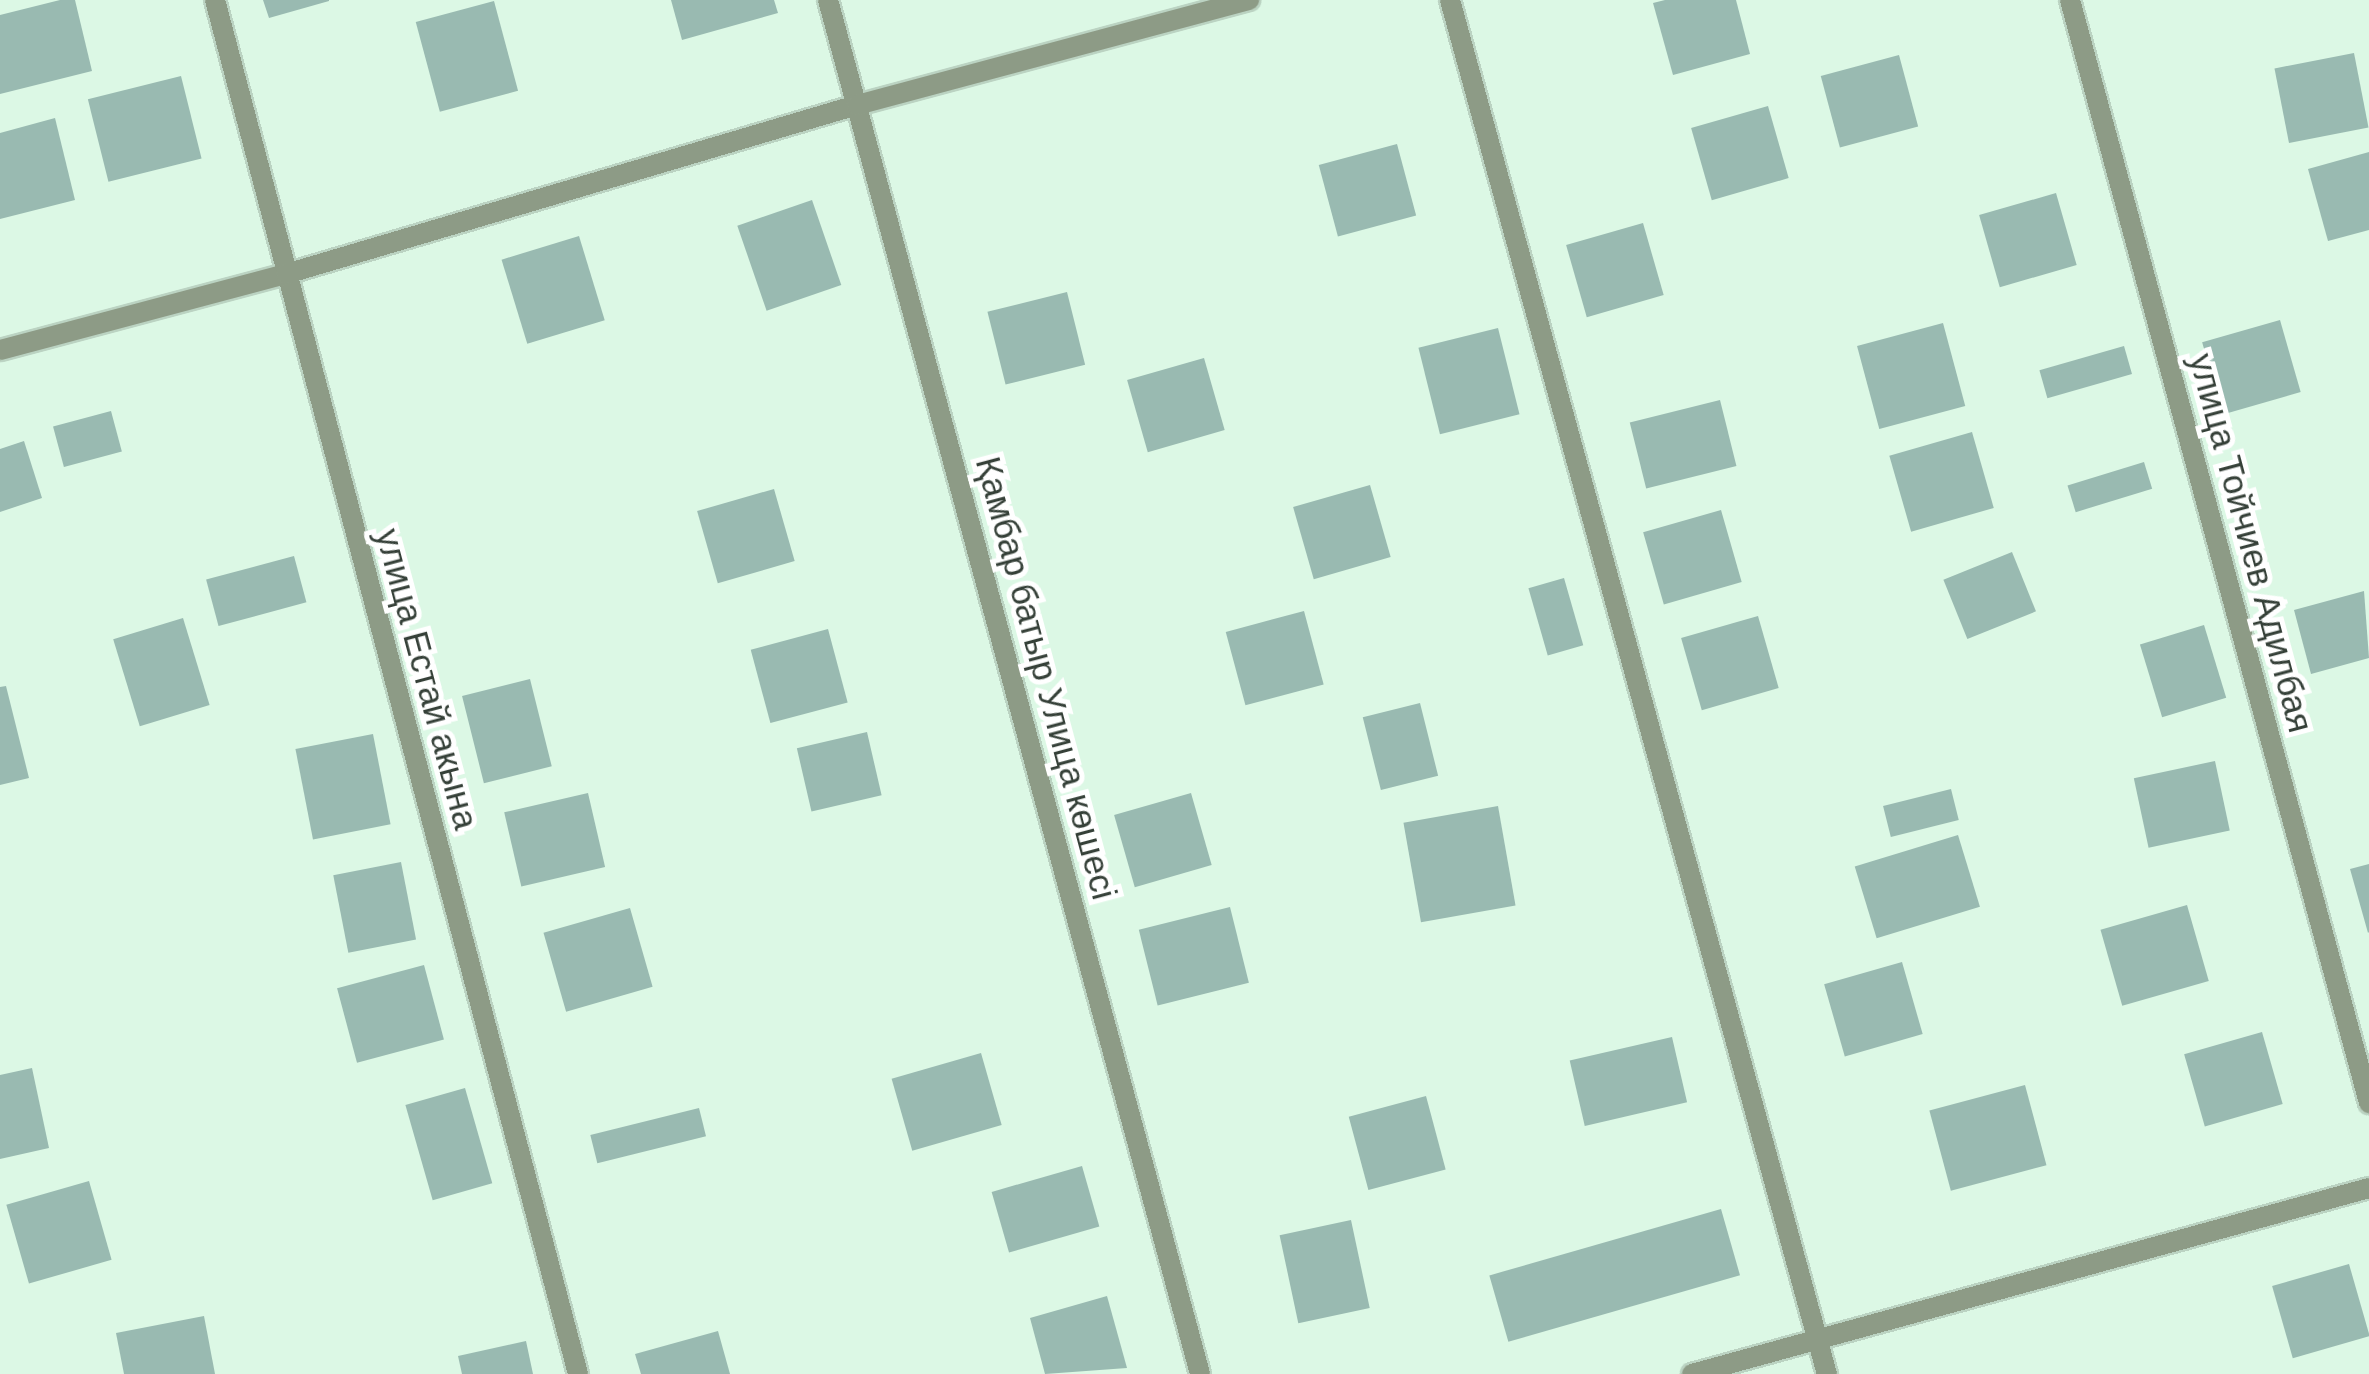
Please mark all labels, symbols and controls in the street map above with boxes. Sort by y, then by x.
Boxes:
street label: улица Тойчиев Адилбая [2180,349,2322,737]
street label: Қамбар батыр Улица көшесі [967,452,1125,904]
street label: улица Естай акына [367,524,487,834]

